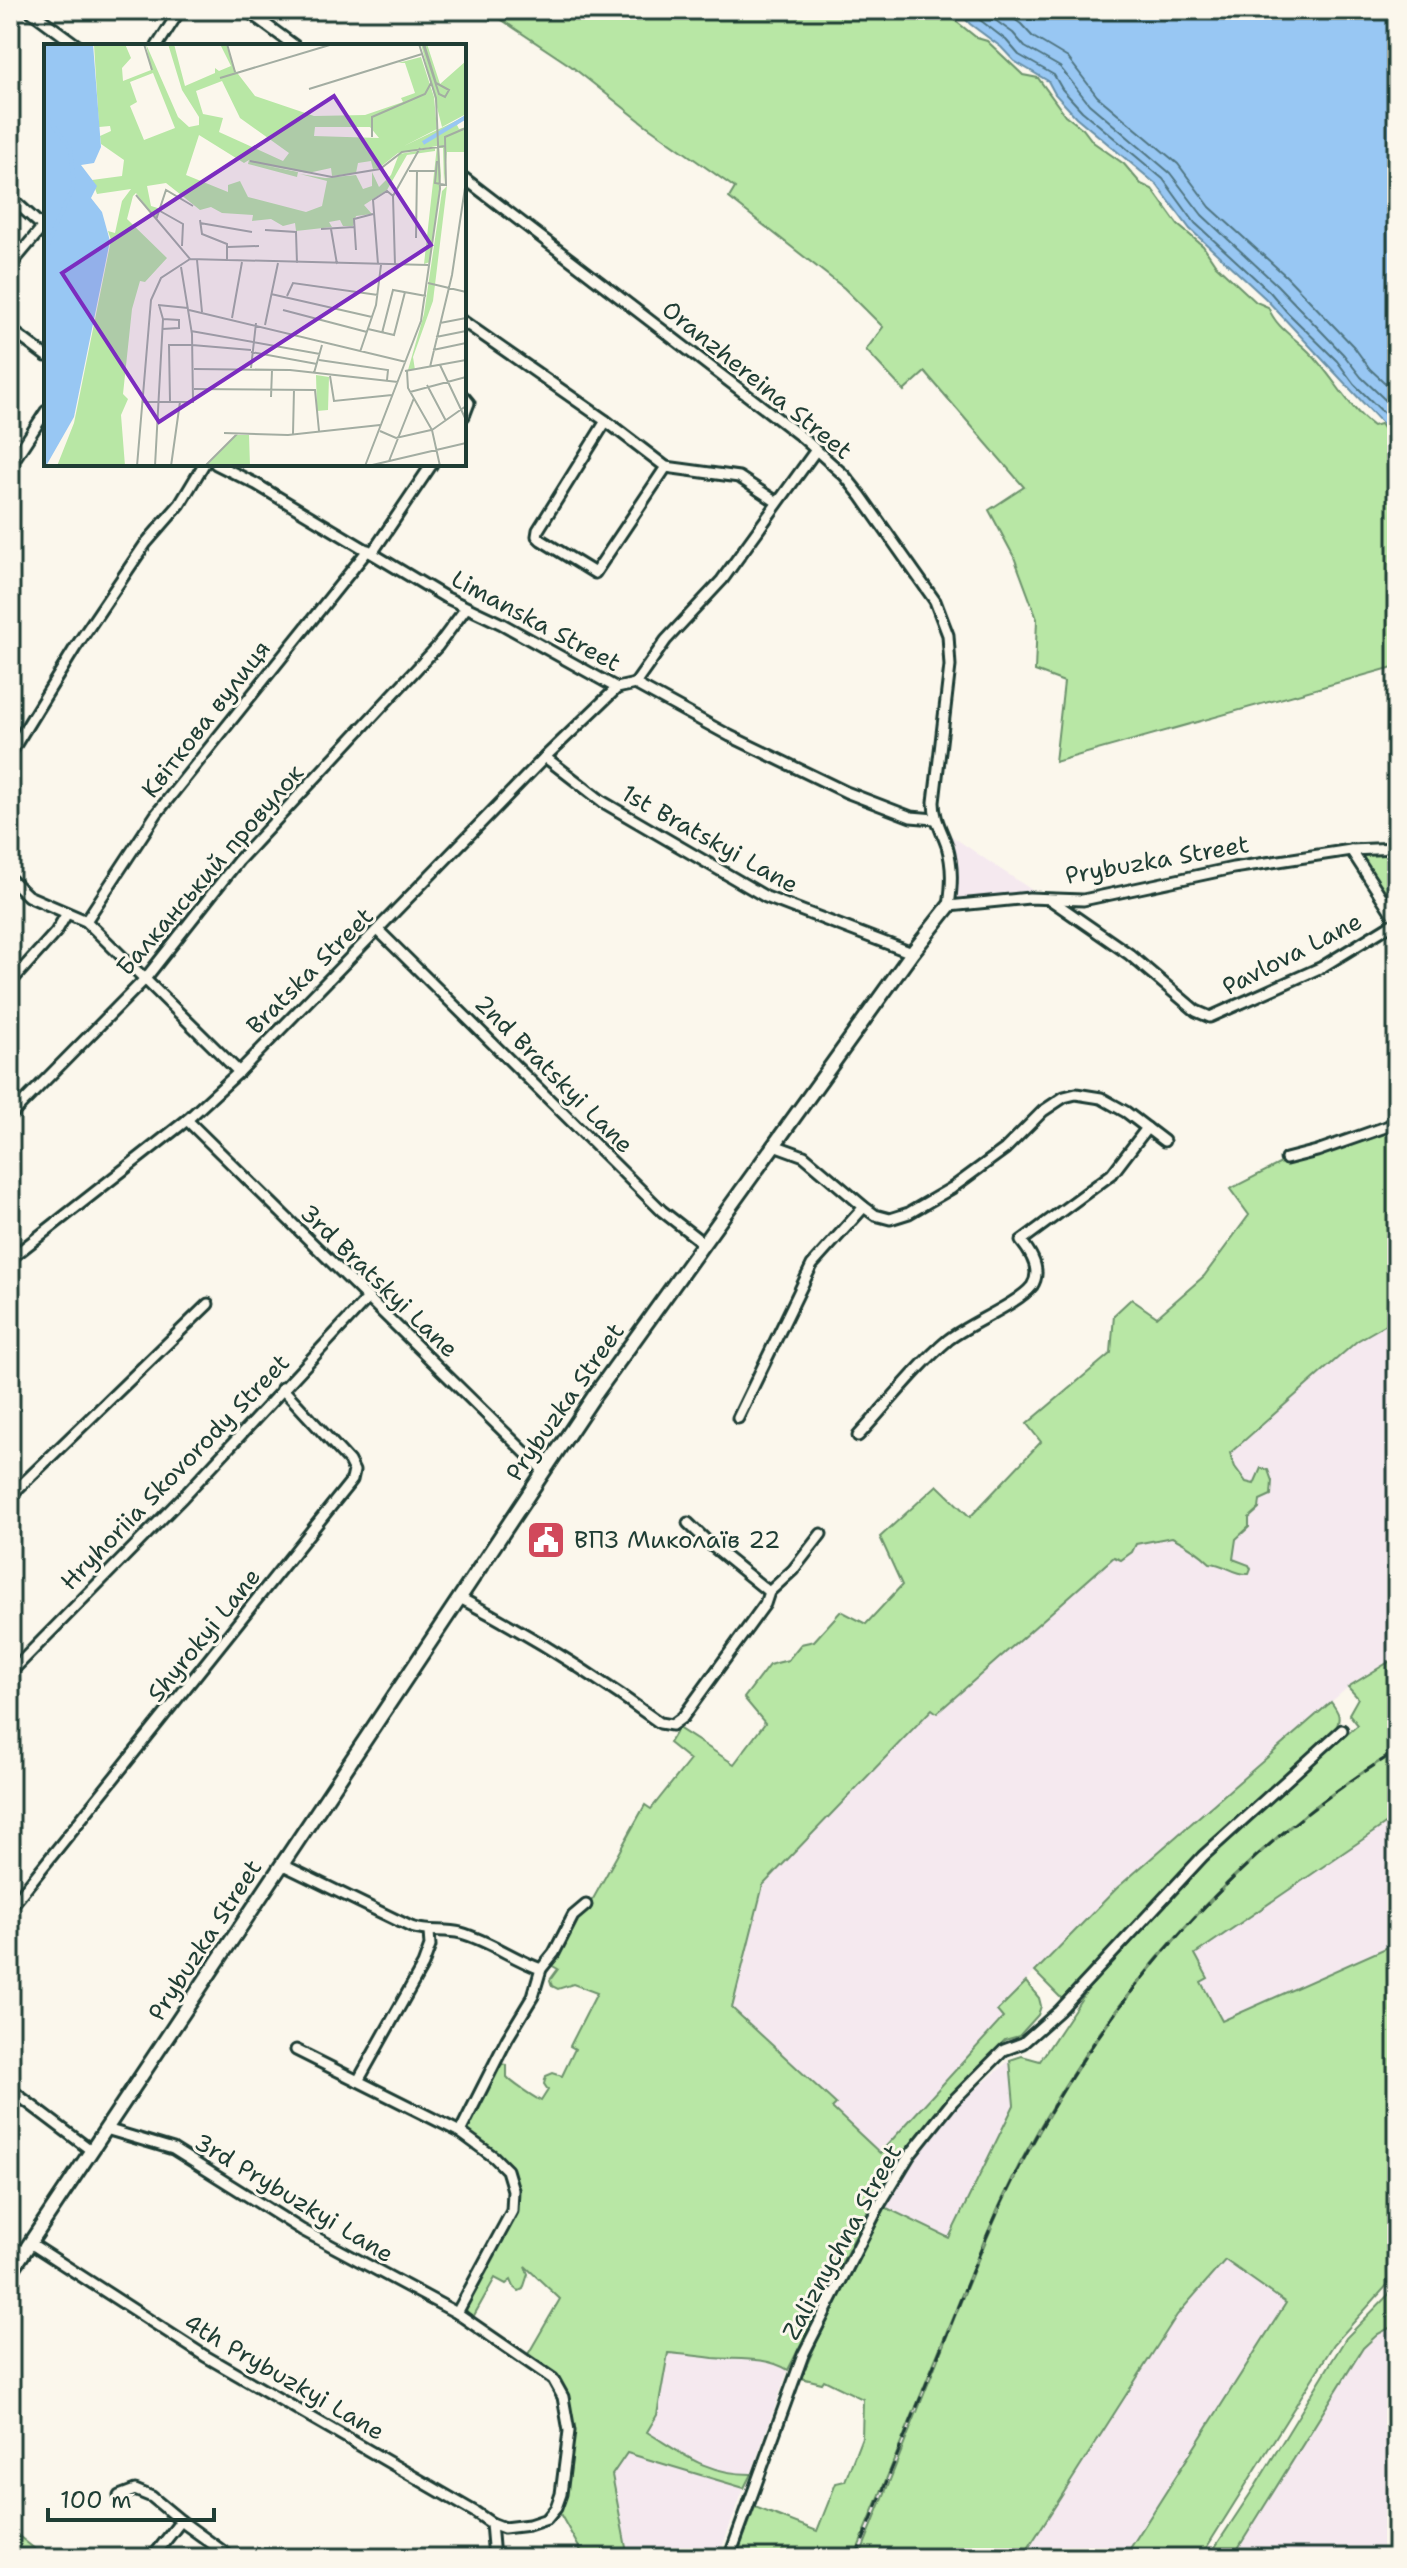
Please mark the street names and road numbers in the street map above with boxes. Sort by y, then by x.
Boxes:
street label: Oranzhereina Street [655,293,859,467]
street label: Limanska Street [446,563,626,679]
street label: Квіткова вулиця [134,633,278,805]
street label: Балканський провулок [109,757,311,982]
street label: 1st Bratskyi Lane [616,777,804,901]
street label: Prybuzka Street [1063,828,1251,892]
street label: Bratska Street [240,901,380,1041]
street label: Pavlova Lane [1217,905,1367,1003]
street label: 2nd Bratskyi Lane [468,988,640,1160]
street label: 3rd Bratskyi Lane [293,1197,465,1365]
street label: Prybuzka Street [499,1317,631,1487]
street label: Hryhoriia Skovorody Street [54,1347,296,1597]
street label: Shyrokyi Lane [140,1561,268,1709]
street label: Prybuzka Street [141,1853,269,2027]
street label: 3rd Prybuzkyi Lane [188,2126,400,2270]
street label: Zaliznychna Street [775,2139,909,2345]
street label: 4th Prybuzkyi Lane [178,2306,390,2448]

